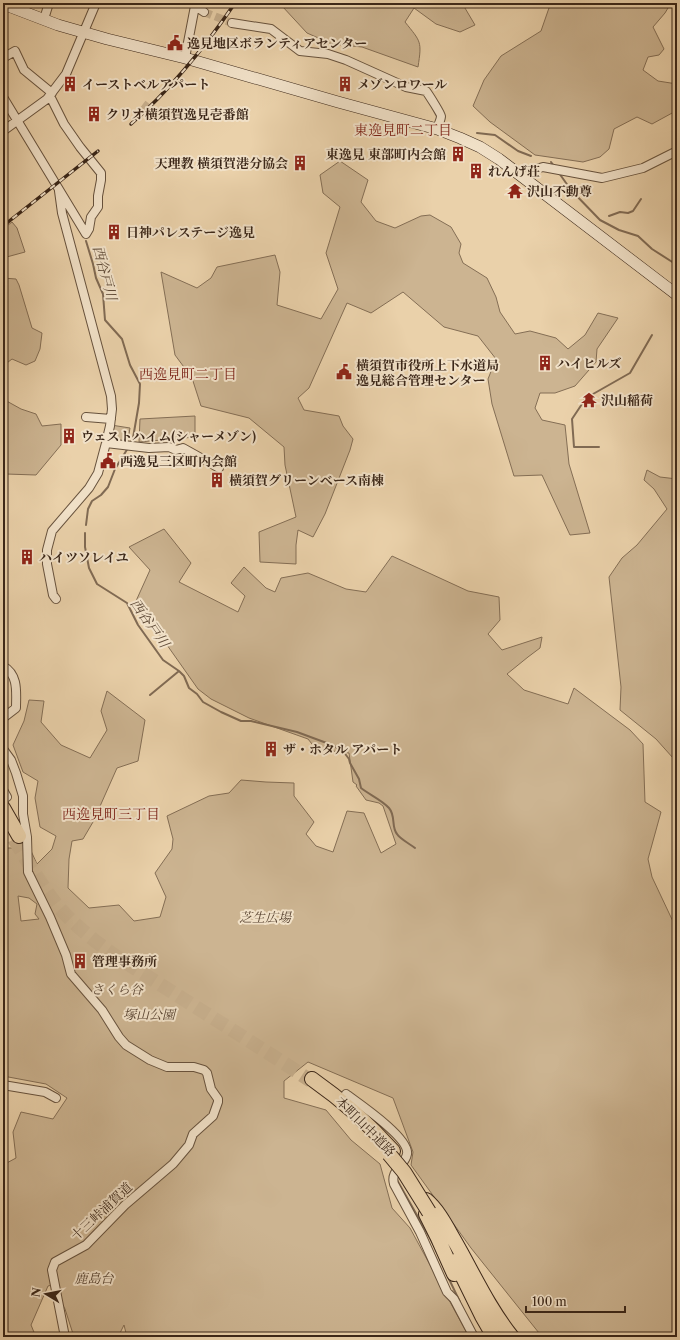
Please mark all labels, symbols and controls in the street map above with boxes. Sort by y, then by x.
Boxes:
public building icon: 逸見地区ボランティアセンター [166,34,184,52]
place label: 逸見地区ボランティアセンター [187,35,367,51]
building icon: イーストベルアパート [61,75,79,93]
building icon: メゾンロワール [336,75,354,93]
place label: イーストベルアパート [82,76,210,92]
place label: メゾンロワール [357,76,447,92]
building icon: クリオ横須賀逸見壱番館 [85,105,103,123]
place label: クリオ横須賀逸見壱番館 [106,106,249,122]
district label: 東逸見町二丁目 [354,121,452,139]
building icon: 東逸見 東部町内会館 [449,145,467,163]
place label: 東逸見 東部町内会館 [326,146,446,162]
building icon: 天理教 横須賀港分協会 [291,154,309,172]
place label: 天理教 横須賀港分協会 [155,155,288,171]
building icon: れんげ荘 [467,162,485,180]
place label: れんげ荘 [488,163,540,179]
temple icon: 沢山不動尊 [506,182,524,200]
place label: 沢山不動尊 [527,183,592,199]
building icon: 日神パレステージ逸見 [105,223,123,241]
place label: 日神パレステージ逸見 [126,224,255,240]
water label: 西谷戸川 [89,244,121,304]
building icon: ハイヒルズ [536,354,554,372]
place label: ハイヒルズ [557,355,622,371]
place label: 横須賀市役所上下水道局 逸見総合管理センター [356,357,499,388]
public building icon: 横須賀市役所上下水道局 逸見総合管理センター [335,363,353,381]
district label: 西逸見町二丁目 [139,365,237,383]
temple icon: 沢山稲荷 [580,391,598,409]
place label: 沢山稲荷 [601,392,653,408]
building icon: ウェストハイム(シャーメゾン) [60,427,78,445]
place label: ウェストハイム(シャーメゾン) [81,428,256,444]
public building icon: 西逸見三区町内会館 [99,452,117,470]
place label: 西逸見三区町内会館 [120,453,237,469]
building icon: 横須賀グリーンベース南棟 [208,471,226,489]
place label: 横須賀グリーンベース南棟 [229,472,384,488]
building icon: ハイツソレイユ [18,548,36,566]
place label: ハイツソレイユ [39,549,129,565]
water label: 西谷戸川 [127,595,175,653]
building icon: ザ・ホタル アパート [262,740,280,758]
place label: ザ・ホタル アパート [283,741,402,757]
district label: 西逸見町三丁目 [62,805,160,823]
park label: 芝生広場 [239,909,292,925]
building icon: 管理事務所 [71,952,89,970]
place label: 管理事務所 [92,953,157,969]
park label: さくら谷 [91,981,144,997]
park label: 塚山公園 [123,1006,177,1022]
street label: 本町山中道路 [333,1093,399,1159]
street label: 十三峠浦賀道 [67,1179,135,1243]
park label: 鹿島台 [74,1270,114,1286]
north arrow [26,1274,66,1314]
text: N [28,1286,44,1298]
scale bar [526,1288,625,1314]
text: 100 m [532,1294,567,1309]

